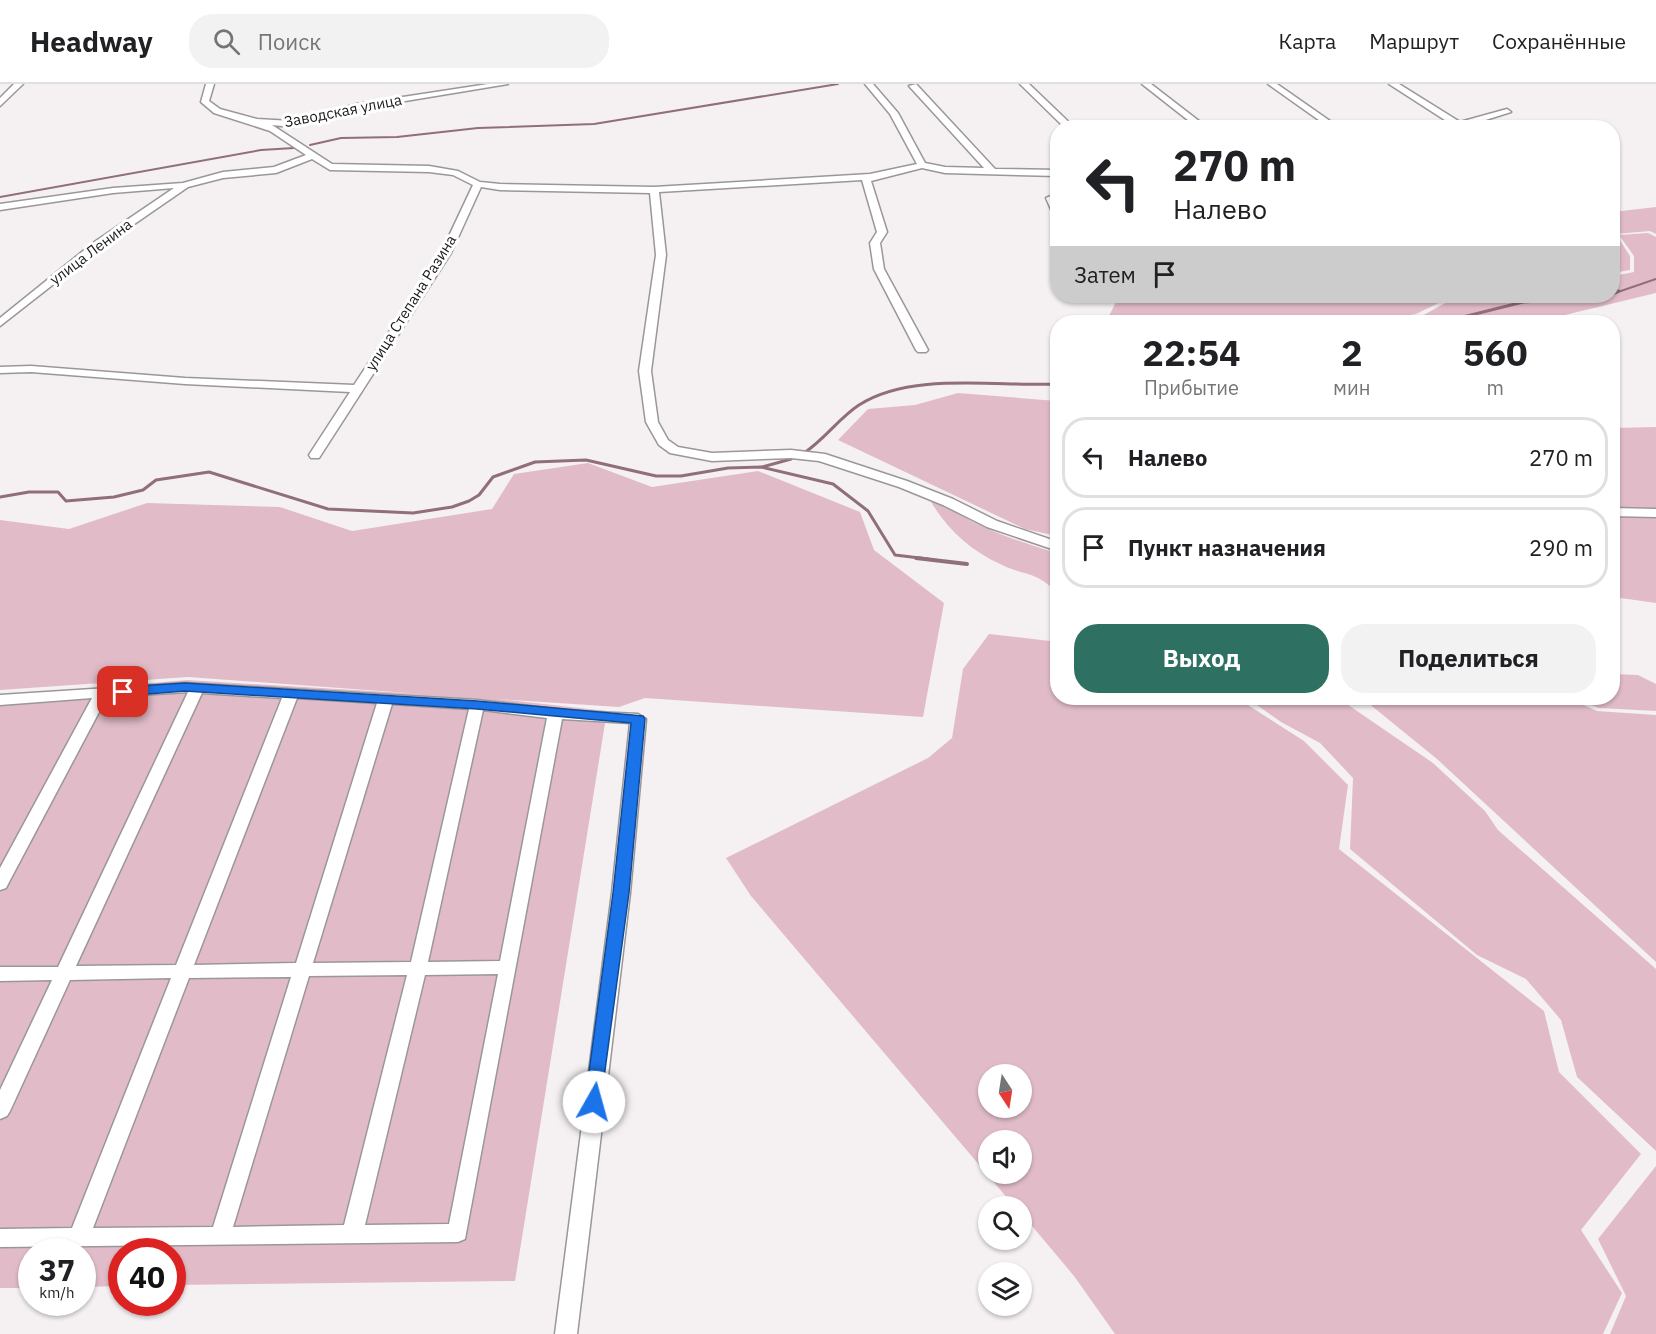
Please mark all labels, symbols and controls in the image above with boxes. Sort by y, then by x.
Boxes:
search box [189,14,609,68]
text: Headway [30,23,153,60]
icon: search [210,25,243,58]
text: Поиск [258,27,321,56]
text: Карта [1278,27,1336,55]
text: Маршрут [1369,27,1459,55]
text: Сохранённые [1492,27,1626,55]
street label: Заводская улица [283,90,403,131]
text: 270 m [1173,138,1296,193]
icon: left [1074,144,1152,222]
text: Налево [1173,191,1267,226]
street label: улица Ленина [46,215,136,289]
street label: улица Степана Разина [361,231,460,374]
icon: arrive [1148,258,1181,291]
text: Затем [1074,260,1136,289]
text: 22:54 [1142,329,1241,376]
text: 2 [1341,329,1363,376]
text: 560 [1463,329,1528,376]
text: Прибытие [1144,374,1239,401]
text: мин [1333,374,1370,401]
text: m [1486,374,1504,401]
icon: left [1077,441,1110,474]
text: Налево [1128,443,1207,472]
text: 270 m [1529,443,1593,472]
icon: arrive [1077,531,1110,564]
text: Пункт назначения [1128,533,1326,562]
text: 290 m [1529,533,1593,562]
button: Выход [1074,624,1329,693]
button: Поделиться [1341,624,1596,693]
pin [97,666,148,717]
icon: arrive [106,675,139,708]
north arrow [978,1064,1032,1118]
map controls [978,1064,1032,1316]
position arrow [562,1070,626,1134]
button: sound [978,1130,1032,1184]
button: search [978,1196,1032,1250]
speed limit sign: 40 [108,1238,186,1316]
text: 37 [39,1250,75,1289]
button: layers [978,1262,1032,1316]
text: km/h [39,1283,75,1302]

